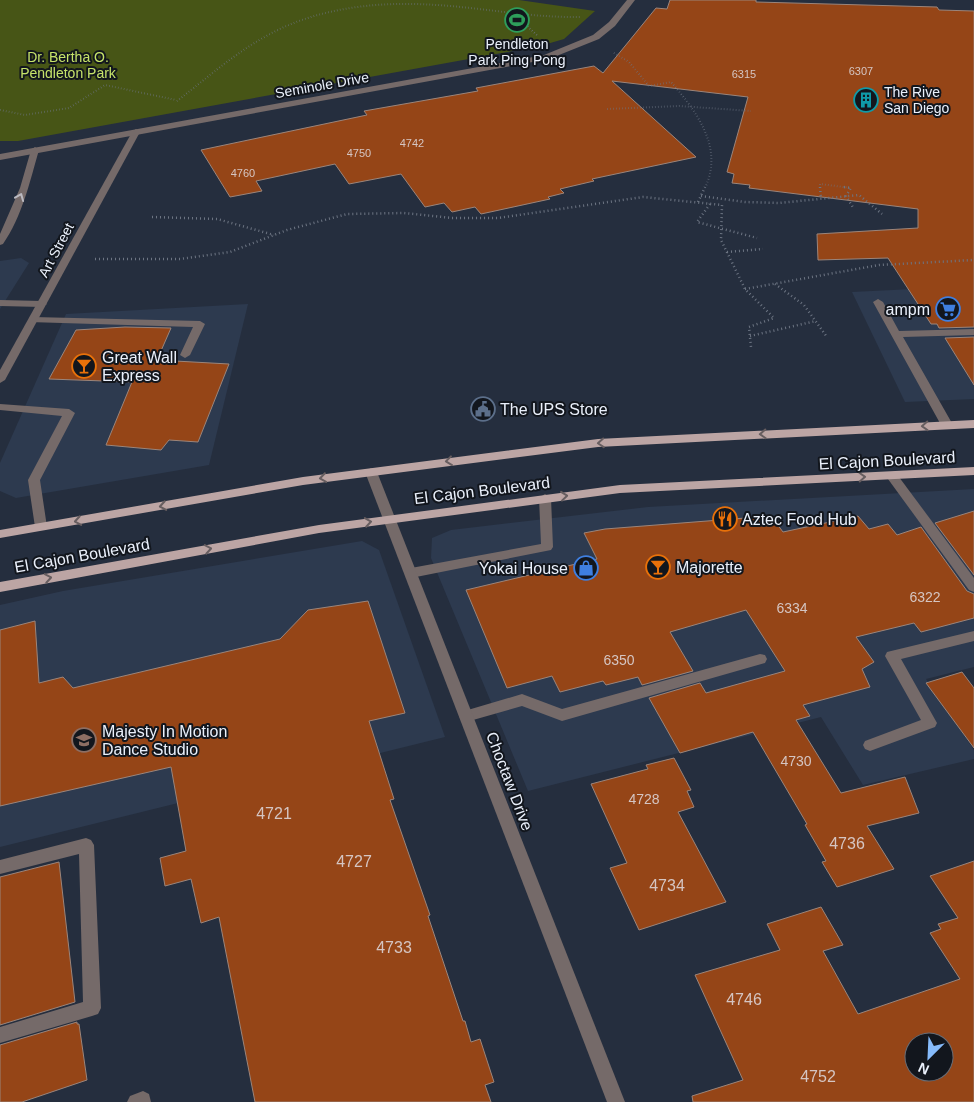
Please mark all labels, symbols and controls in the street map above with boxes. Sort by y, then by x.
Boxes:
sports icon: Pendleton Park Ping Pong [504,7,530,33]
place label: Pendleton Park Ping Pong [468,36,566,68]
park label: Dr. Bertha O. Pendleton Park [20,49,117,81]
house number: 6307 [849,65,873,77]
house number: 6315 [732,68,756,80]
street label: Seminole Drive [274,69,370,101]
place label: The Rive San Diego [884,84,950,116]
building icon: The Rive San Diego [853,87,879,113]
house number: 4742 [400,137,424,149]
house number: 4750 [347,147,371,159]
house number: 4760 [231,167,255,179]
one-way arrow [14,193,24,202]
street label: Art Street [35,220,77,280]
supermarket icon: ampm [935,296,961,322]
place label: ampm [886,301,930,318]
place label: Great Wall Express [102,349,177,384]
bar icon: Great Wall Express [71,353,97,379]
public building icon: The UPS Store [470,396,496,422]
place label: The UPS Store [500,401,608,418]
one-way arrow [921,421,929,432]
one-way arrow [759,429,767,440]
one-way arrow [596,437,604,448]
street label: El Cajon Boulevard [818,448,956,473]
one-way arrow [445,456,453,466]
one-way arrow [858,472,866,483]
one-way arrow [318,473,327,483]
street label: El Cajon Boulevard [413,474,551,507]
one-way arrow [560,491,568,502]
one-way arrow [158,500,167,510]
restaurant icon: Aztec Food Hub [712,506,738,532]
place label: Aztec Food Hub [742,511,857,528]
one-way arrow [74,515,82,525]
one-way arrow [364,517,372,527]
street label: El Cajon Boulevard [13,535,151,576]
one-way arrow [204,545,212,555]
bar icon: Majorette [645,554,671,580]
shop icon: Yokai House [573,555,599,581]
place label: Majorette [676,559,743,576]
place label: Yokai House [479,560,568,577]
one-way arrow [44,574,52,584]
house number: 6322 [909,589,941,605]
house number: 6334 [776,600,808,616]
house number: 6350 [603,652,635,668]
place label: Majesty In Motion Dance Studio [102,723,227,758]
school or university icon: Majesty In Motion Dance Studio [71,727,97,753]
street label: Choctaw Drive [483,730,536,833]
house number: 4730 [780,753,812,769]
house number: 4728 [628,791,660,807]
house number: 4721 [256,805,292,822]
house number: 4736 [829,835,865,852]
house number: 4727 [336,853,372,870]
house number: 4734 [649,877,685,894]
house number: 4733 [376,939,412,956]
house number: 4746 [726,991,762,1008]
north arrow [904,1032,954,1082]
text: N [916,1060,932,1078]
house number: 4752 [800,1068,836,1085]

